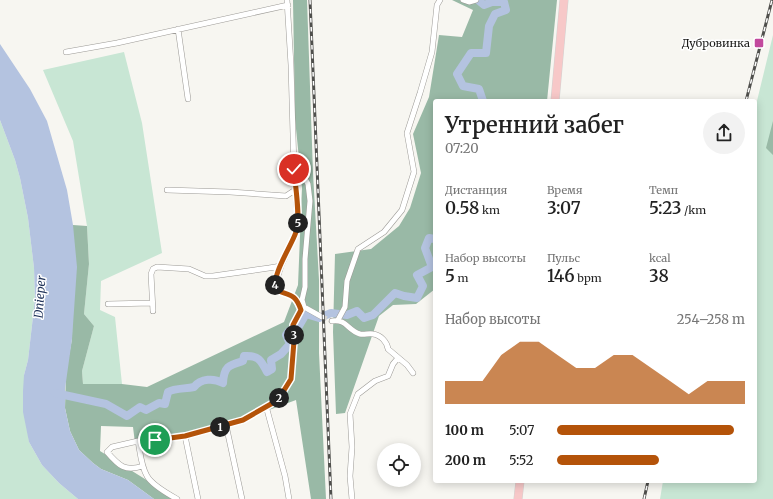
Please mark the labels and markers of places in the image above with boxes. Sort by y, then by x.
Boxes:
place label: Дубровинка [682,36,750,50]
marker: Дубровинка [753,37,765,49]
pin [277,152,311,186]
pin: 5 [288,213,308,233]
pin: 4 [265,275,285,295]
pin: 3 [284,325,304,345]
pin: 2 [269,388,289,408]
pin: 1 [210,417,230,437]
pin [138,423,172,457]

